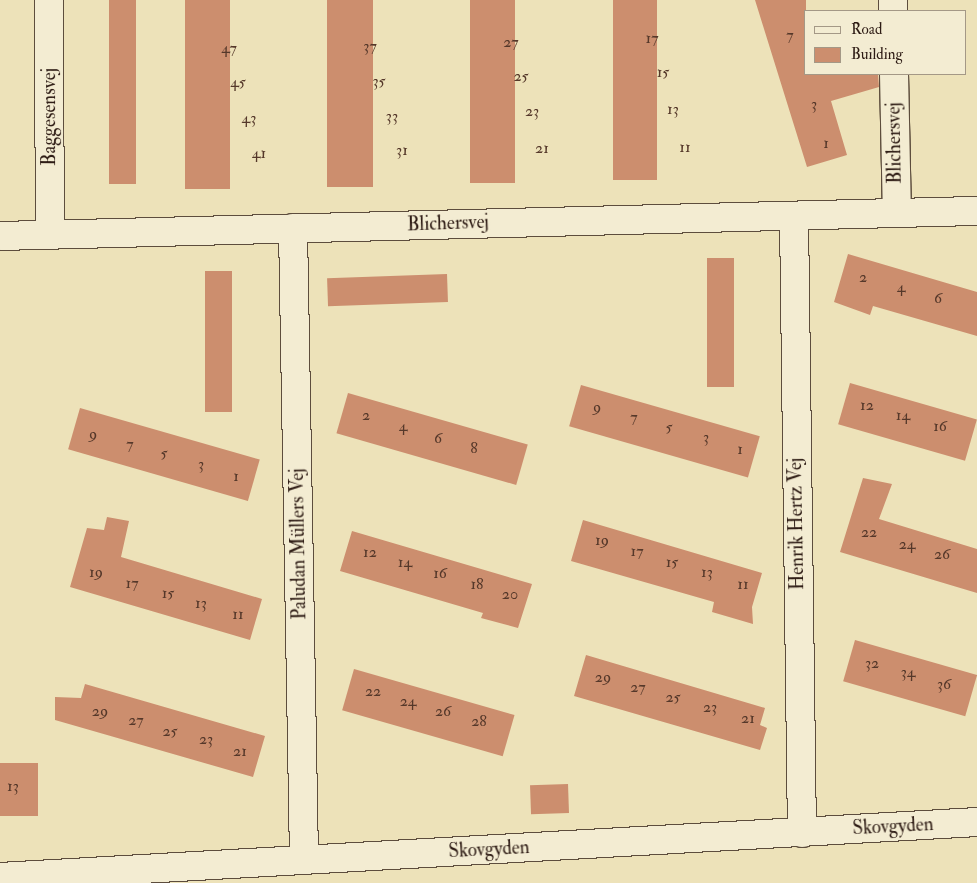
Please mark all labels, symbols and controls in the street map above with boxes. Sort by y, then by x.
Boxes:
legend [804,10,967,75]
text: Road [851,20,882,39]
house number: 7 [786,25,794,45]
house number: 17 [645,28,659,48]
house number: 27 [503,32,519,52]
house number: 37 [363,36,377,56]
house number: 47 [221,38,237,58]
text: Building [851,45,903,64]
house number: 15 [657,62,669,82]
house number: 25 [513,66,529,86]
street label: Baggesensvej [39,68,61,166]
house number: 35 [372,71,386,91]
house number: 45 [230,72,246,92]
house number: 3 [811,94,817,114]
house number: 13 [667,99,679,119]
house number: 23 [525,101,539,121]
street label: Blichersvej [883,102,907,184]
house number: 33 [386,106,398,126]
house number: 43 [242,108,256,128]
house number: 1 [823,133,829,153]
house number: 11 [679,137,691,157]
house number: 21 [535,138,549,158]
house number: 31 [396,140,408,160]
house number: 41 [252,143,266,163]
street label: Blichersvej [407,211,489,237]
house number: 2 [859,267,867,287]
house number: 4 [897,277,905,297]
house number: 6 [934,288,942,308]
house number: 12 [860,395,874,415]
house number: 9 [593,397,601,417]
house number: 2 [362,405,370,425]
house number: 14 [896,405,910,425]
house number: 7 [630,407,638,427]
house number: 4 [399,416,407,436]
house number: 16 [933,416,947,436]
house number: 5 [665,417,673,437]
house number: 9 [89,424,97,444]
house number: 3 [703,427,709,447]
house number: 6 [434,428,442,448]
house number: 7 [126,434,134,454]
house number: 8 [470,438,478,458]
house number: 1 [737,439,743,459]
house number: 5 [160,443,168,463]
house number: 3 [198,454,204,474]
street label: Henrik Hertz Vej [784,458,810,590]
house number: 1 [233,466,239,486]
street label: Paludan Müllers Vej [286,468,312,620]
house number: 22 [861,522,877,542]
house number: 19 [595,530,609,550]
house number: 24 [899,534,915,554]
house number: 17 [630,541,644,561]
house number: 12 [363,542,377,562]
house number: 26 [934,544,950,564]
house number: 14 [398,552,412,572]
house number: 15 [666,552,678,572]
house number: 19 [89,562,103,582]
house number: 13 [701,562,713,582]
house number: 16 [433,563,447,583]
house number: 17 [125,573,139,593]
house number: 18 [470,574,484,594]
house number: 11 [737,574,749,594]
house number: 15 [162,583,174,603]
house number: 20 [502,584,518,604]
house number: 13 [195,593,207,613]
house number: 11 [232,604,244,624]
house number: 32 [865,653,879,673]
house number: 34 [901,662,915,682]
house number: 29 [595,667,611,687]
house number: 36 [937,674,951,694]
house number: 27 [630,677,646,697]
house number: 22 [365,681,381,701]
house number: 25 [665,687,681,707]
house number: 24 [400,691,416,711]
house number: 23 [703,697,717,717]
house number: 29 [92,701,108,721]
house number: 26 [435,701,451,721]
house number: 21 [741,708,755,728]
house number: 27 [128,710,144,730]
house number: 28 [471,711,487,731]
house number: 25 [162,721,178,741]
house number: 23 [199,729,213,749]
house number: 21 [233,741,247,761]
house number: 13 [7,776,19,796]
street label: Skovgyden [852,813,934,841]
street label: Skovgyden [448,836,530,864]

